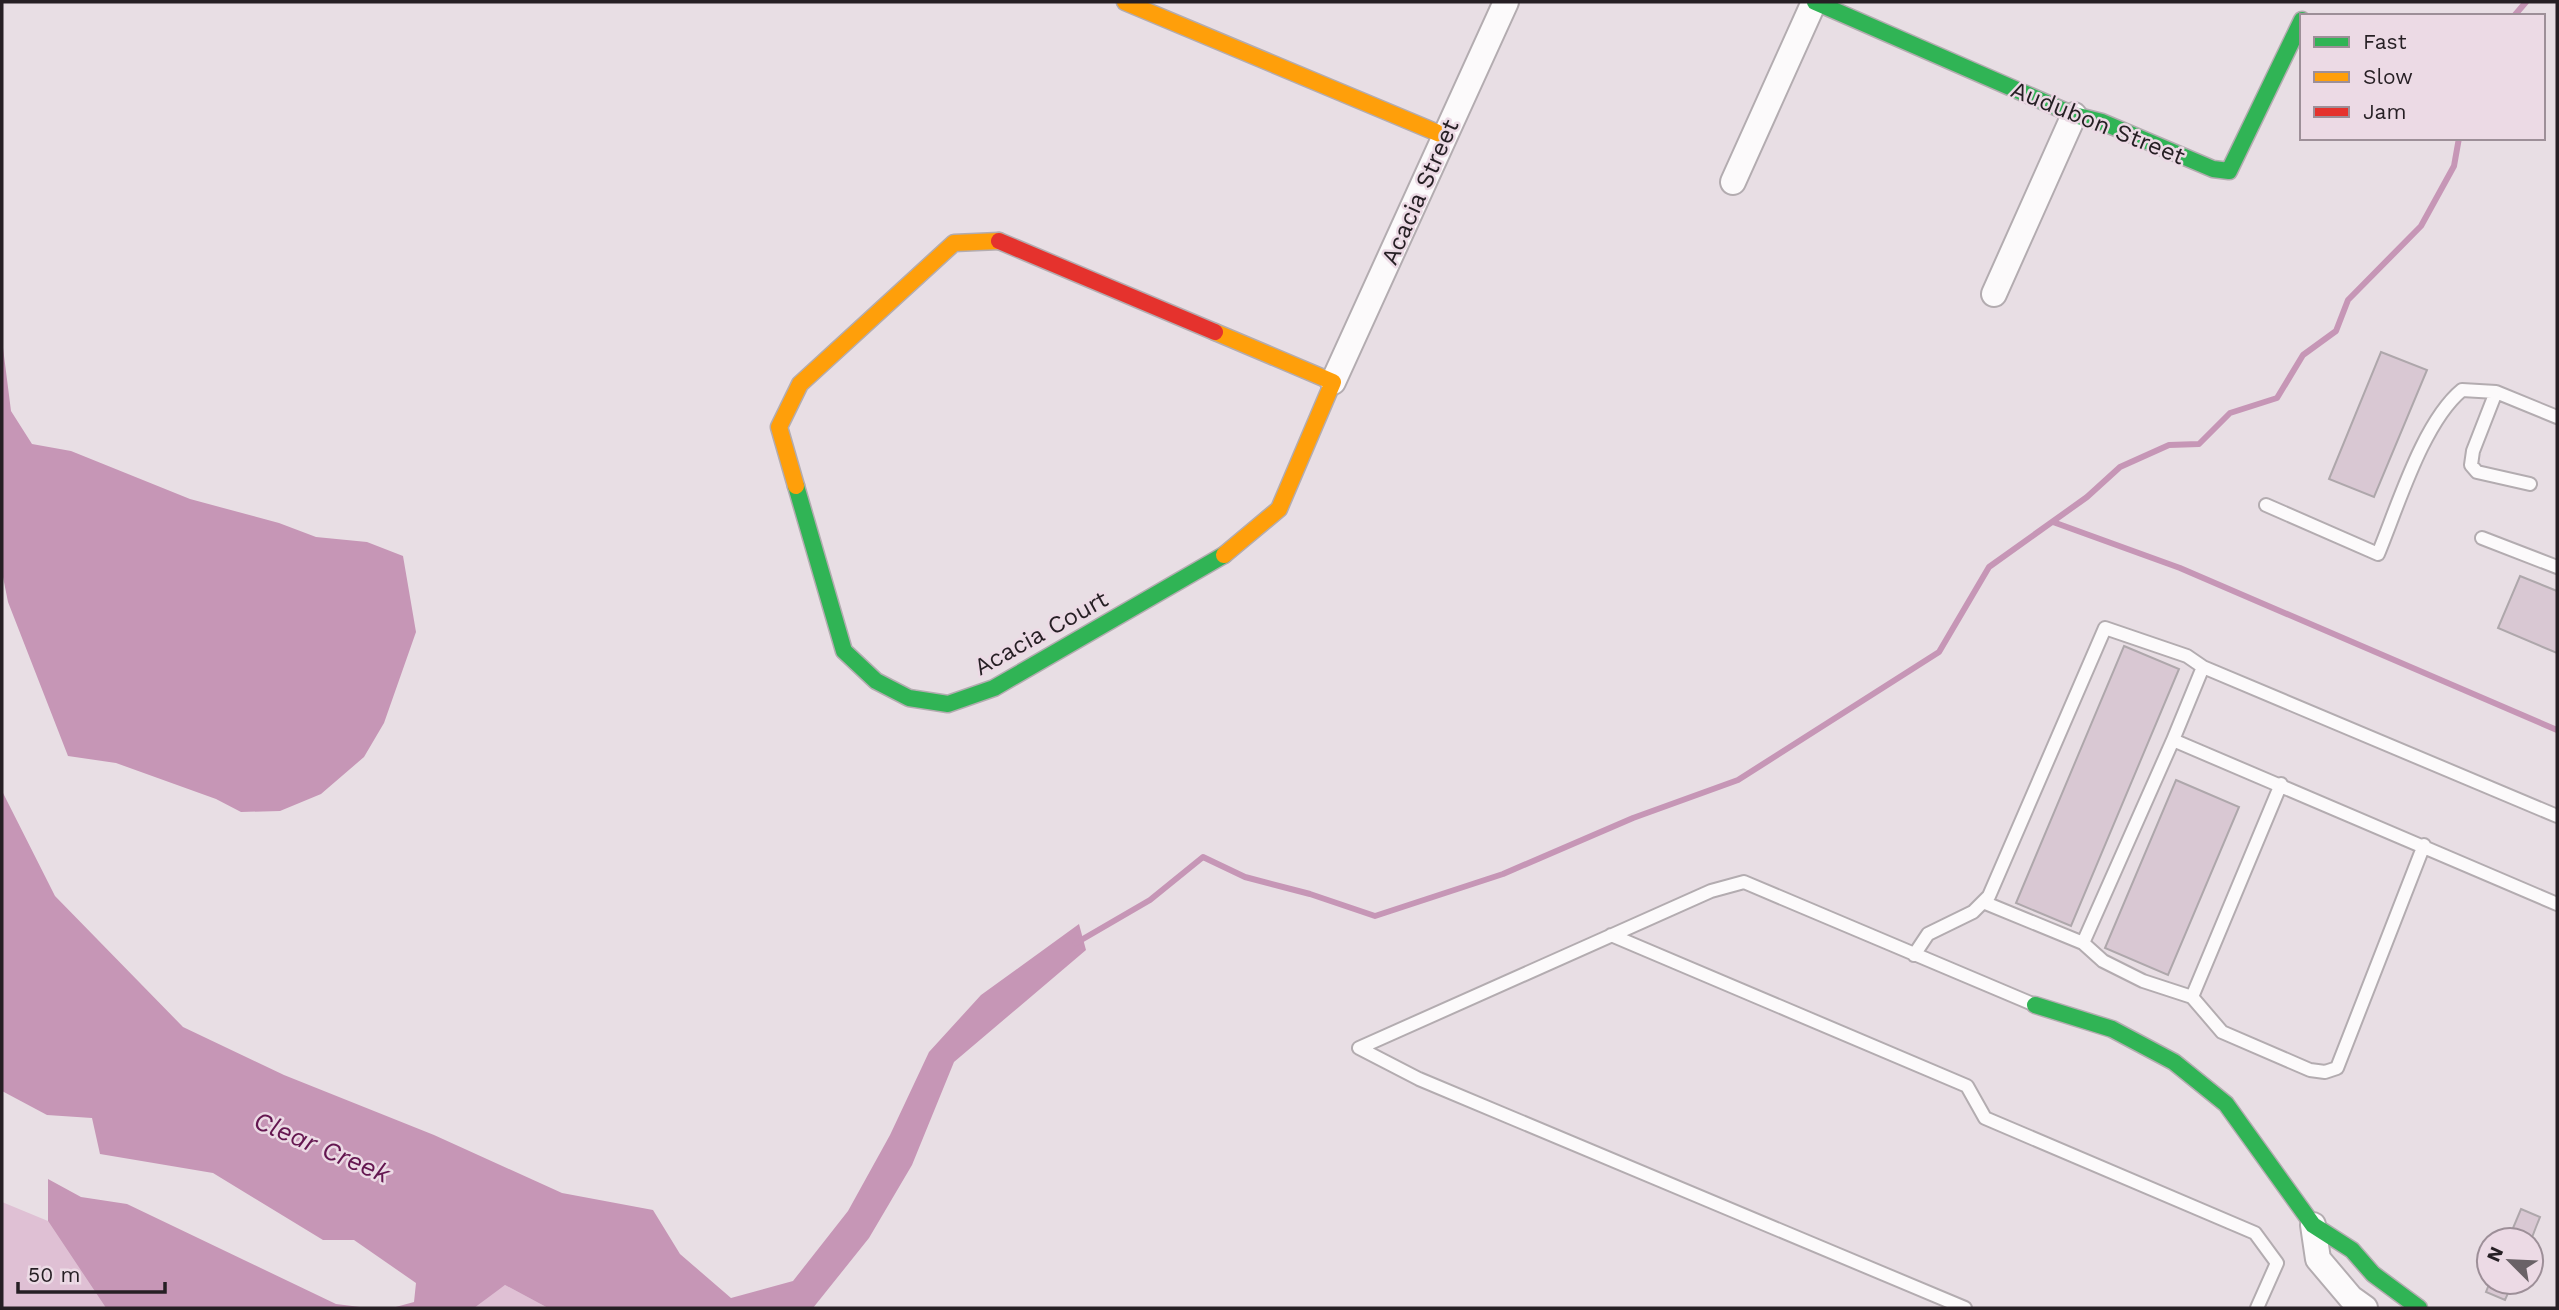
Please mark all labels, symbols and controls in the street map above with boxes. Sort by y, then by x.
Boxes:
legend [2300,14,2545,140]
text: Fast [2363,29,2407,54]
text: Slow [2363,64,2413,89]
street label: Audubon Street [2007,75,2189,171]
text: Jam [2363,99,2406,124]
street label: Acacia Street [1375,115,1465,269]
street label: Acacia Court [969,585,1113,681]
water label: Clear Creek [249,1105,395,1189]
north arrow [2475,1226,2545,1296]
text: N [2482,1243,2508,1265]
scale bar [18,1250,164,1294]
text: 50 m [28,1262,80,1287]

